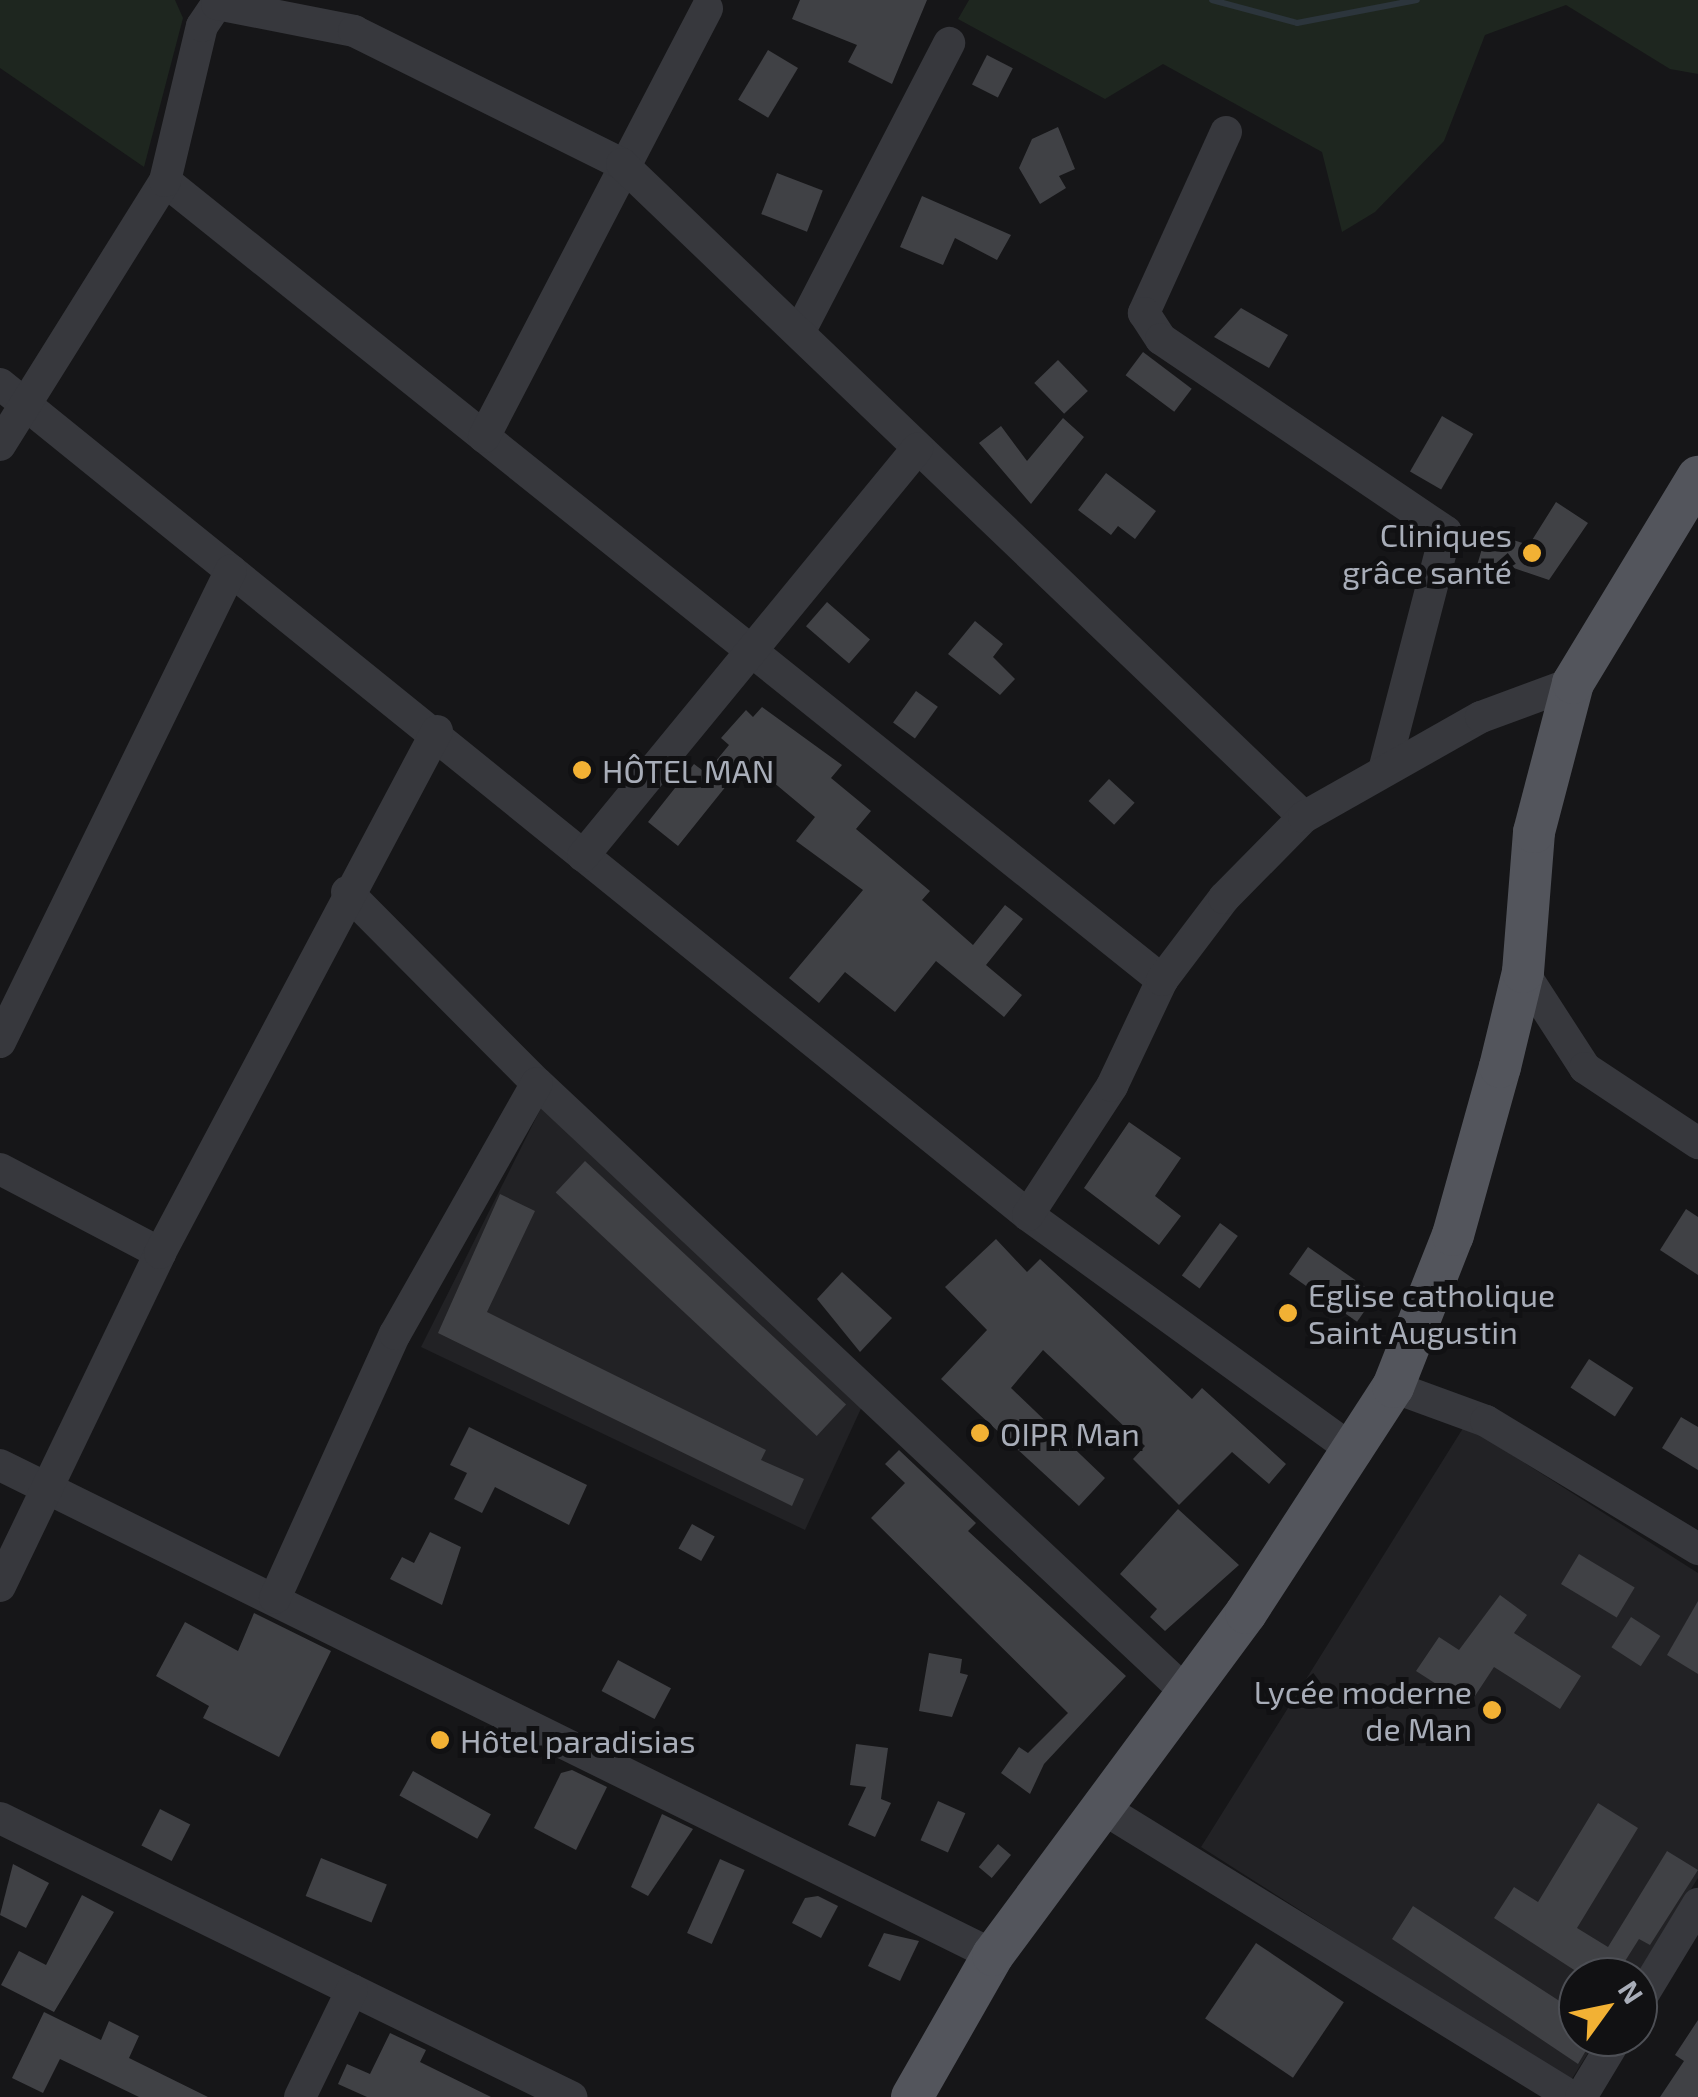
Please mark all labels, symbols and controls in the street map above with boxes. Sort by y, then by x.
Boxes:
place label: Cliniques grâce santé [1342,516,1512,591]
marker: Cliniques grâce santé [1521,542,1543,564]
place label: HÔTEL MAN [602,751,775,789]
marker: HÔTEL MAN [571,759,593,781]
place label: Eglise catholique Saint Augustin [1308,1276,1555,1351]
marker: Eglise catholique Saint Augustin [1277,1302,1299,1324]
place label: OIPR Man [1000,1414,1140,1452]
marker: OIPR Man [969,1422,991,1444]
place label: Lycée moderne de Man [1254,1673,1472,1748]
marker: Lycée moderne de Man [1481,1699,1503,1721]
place label: Hôtel paradisias [460,1721,696,1759]
marker: Hôtel paradisias [429,1729,451,1751]
north arrow [1558,1957,1658,2057]
text: N [1612,1974,1651,2009]

